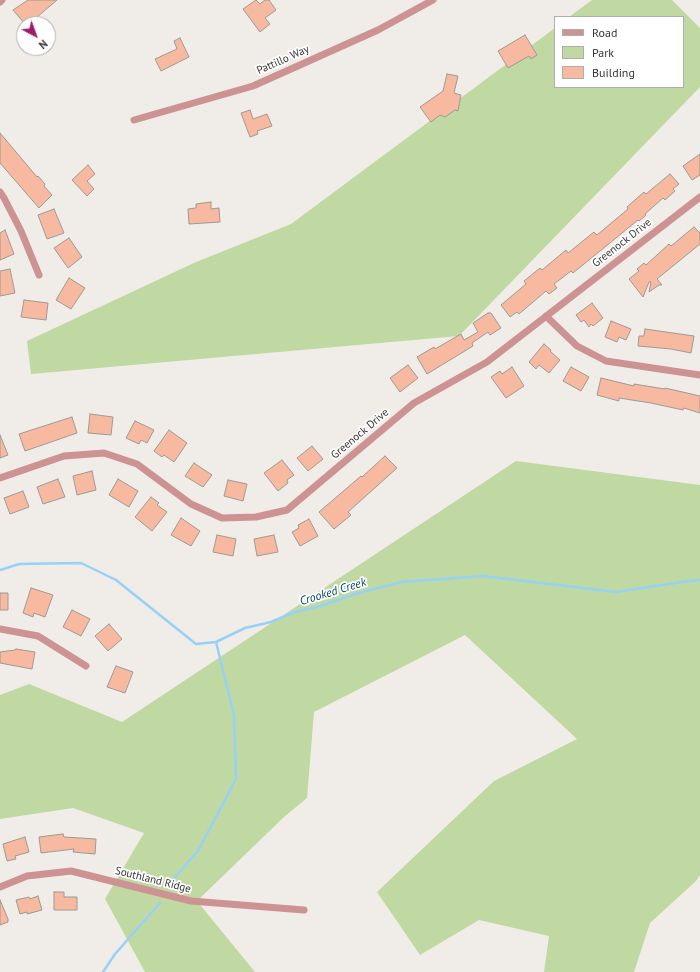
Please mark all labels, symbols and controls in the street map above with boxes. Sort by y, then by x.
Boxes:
north arrow [16,16,56,56]
legend [554,16,684,88]
text: Road [592,25,617,40]
text: N [36,37,51,52]
street label: Pattillo Way [255,43,311,77]
text: Park [592,45,614,60]
text: Building [592,65,635,80]
street label: Greenock Drive [590,216,654,270]
street label: Greenock Drive [328,406,392,462]
water label: Crooked Creek [298,575,368,609]
street label: Southland Ridge [114,864,192,896]

